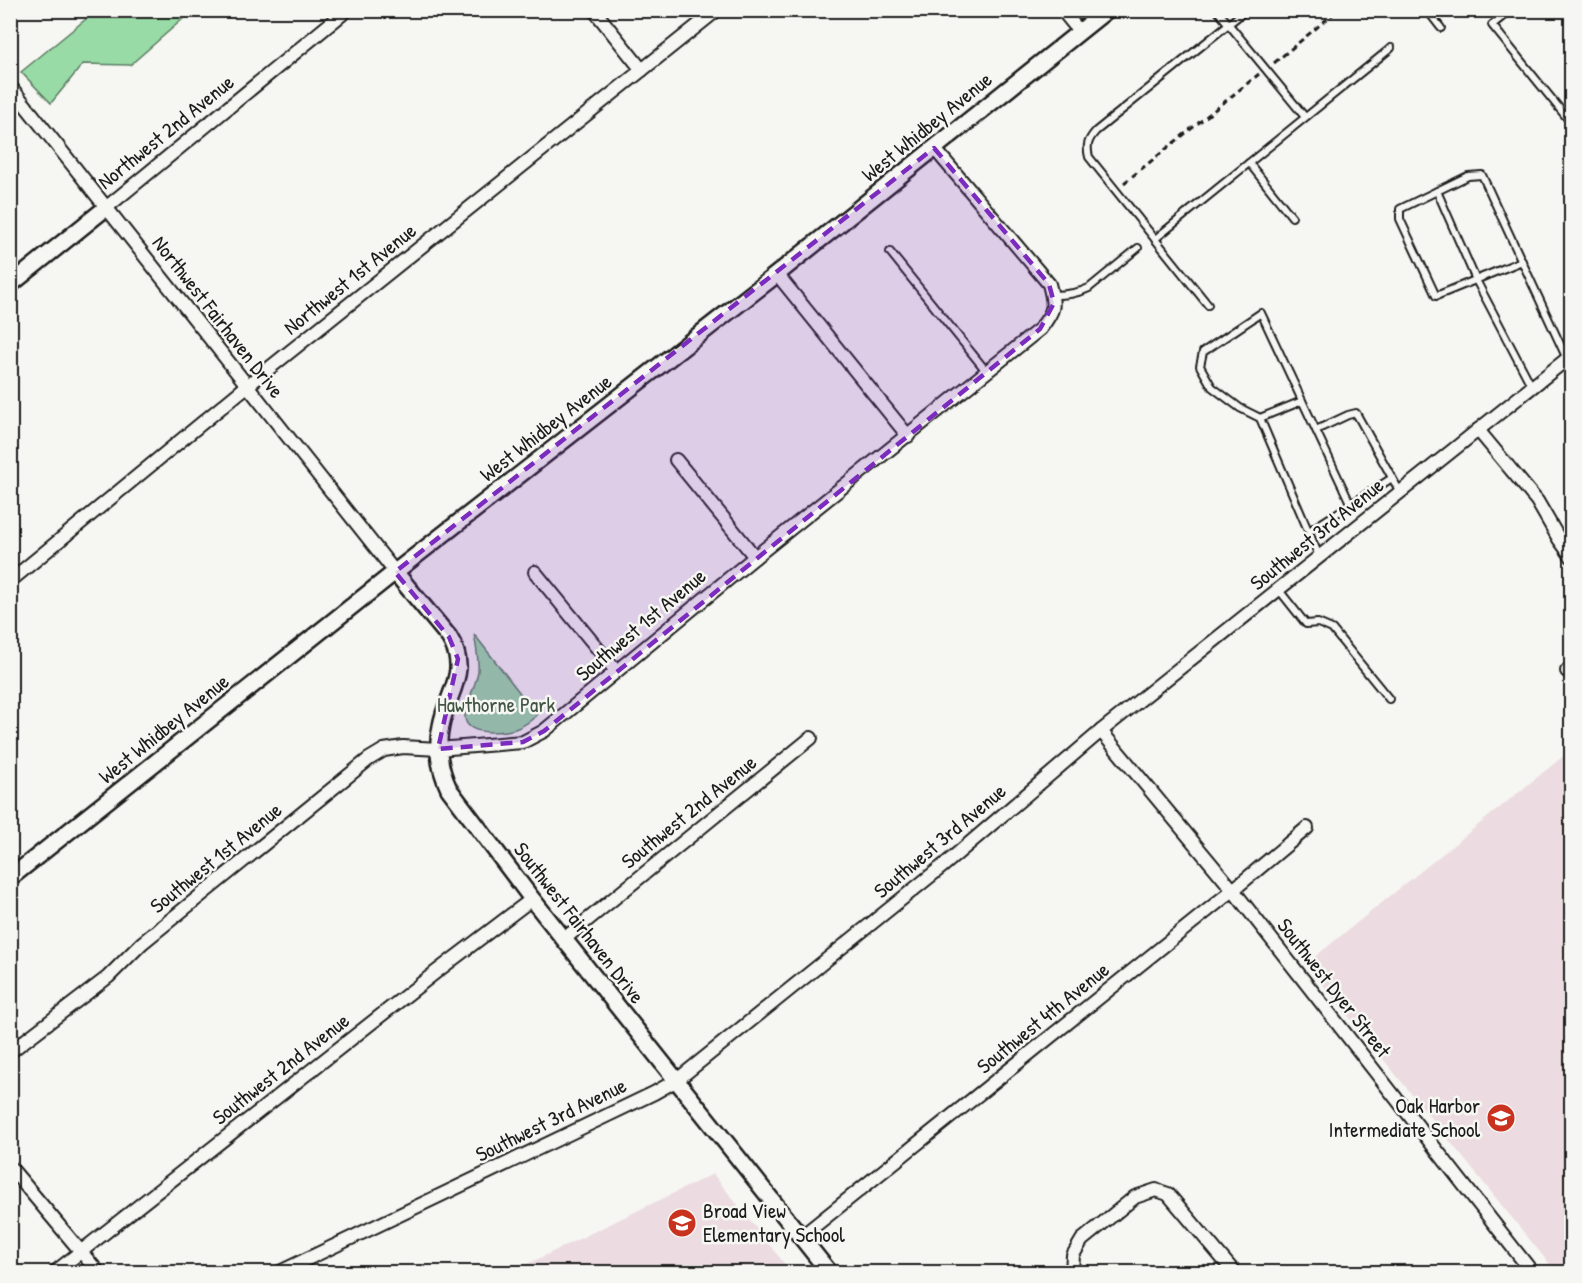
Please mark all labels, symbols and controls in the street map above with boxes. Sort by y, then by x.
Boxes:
street label: West Whidbey Avenue [855,65,998,188]
street label: Northwest 2nd Avenue [91,68,240,196]
street label: Northwest 1st Avenue [277,216,422,341]
street label: Northwest Fairhaven Drive [146,230,291,404]
street label: West Whidbey Avenue [474,367,618,488]
street label: Southwest 3rd Avenue [1244,471,1390,597]
street label: Southwest 1st Avenue [569,562,712,688]
street label: West Whidbey Avenue [92,667,235,790]
park label: Hawthorne Park [437,690,555,719]
street label: Southwest 2nd Avenue [615,748,762,875]
street label: Southwest 3rd Avenue [867,777,1012,905]
street label: Southwest 1st Avenue [144,795,288,920]
street label: Southwest Fairhaven Drive [507,836,652,1009]
street label: Southwest Dyer Street [1271,912,1399,1064]
street label: Southwest 4th Avenue [970,955,1115,1080]
street label: Southwest 2nd Avenue [206,1006,355,1131]
street label: Southwest 3rd Avenue [470,1070,631,1169]
place label: Oak Harbor Intermediate School [1329,1091,1480,1144]
school or university icon: Oak Harbor Intermediate School [1485,1102,1517,1134]
place label: Broad View Elementary School [703,1196,845,1249]
school or university icon: Broad View Elementary School [666,1207,698,1239]

